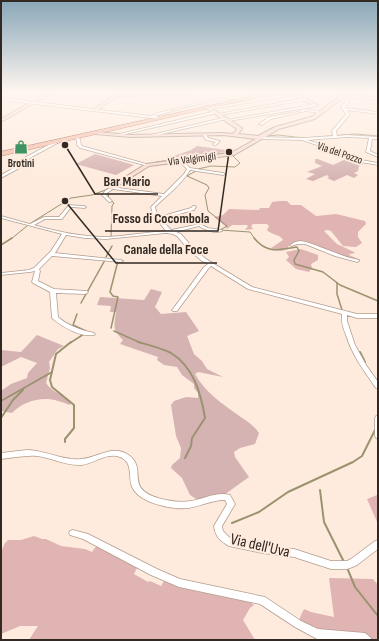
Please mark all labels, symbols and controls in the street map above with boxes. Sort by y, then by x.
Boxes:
shop icon: Brotini [13,139,29,155]
street label: Via del Pozzo [316,139,365,167]
street label: Via Valgimigli [167,150,217,168]
place label: Brotini [8,157,34,170]
callout: Bar Mario [95,168,158,194]
text: Bar Mario [104,173,150,190]
callout: Fosso di Cocombola [105,205,218,231]
text: Fosso di Cocombola [113,210,210,227]
callout: Canale della Foce [116,237,217,263]
text: Canale della Foce [124,241,208,258]
street label: Via dell'Uva [228,530,292,562]

